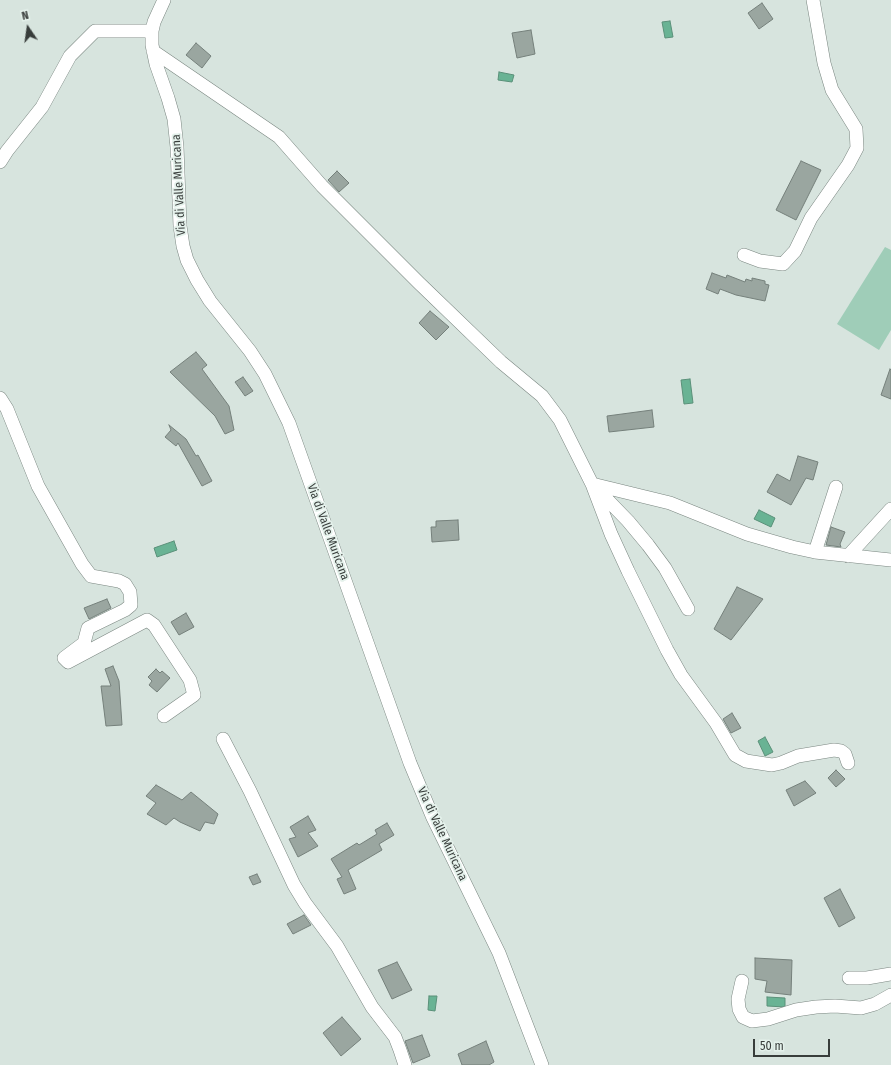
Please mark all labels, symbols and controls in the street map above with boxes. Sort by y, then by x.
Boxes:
north arrow [8,8,48,48]
text: N [21,9,30,23]
street label: Via di Valle Muricana [169,134,189,236]
street label: Via di Valle Muricana [304,482,352,582]
street label: Via di Valle Muricana [414,785,470,883]
scale bar [755,1031,832,1057]
text: 50 m [760,1039,784,1053]

